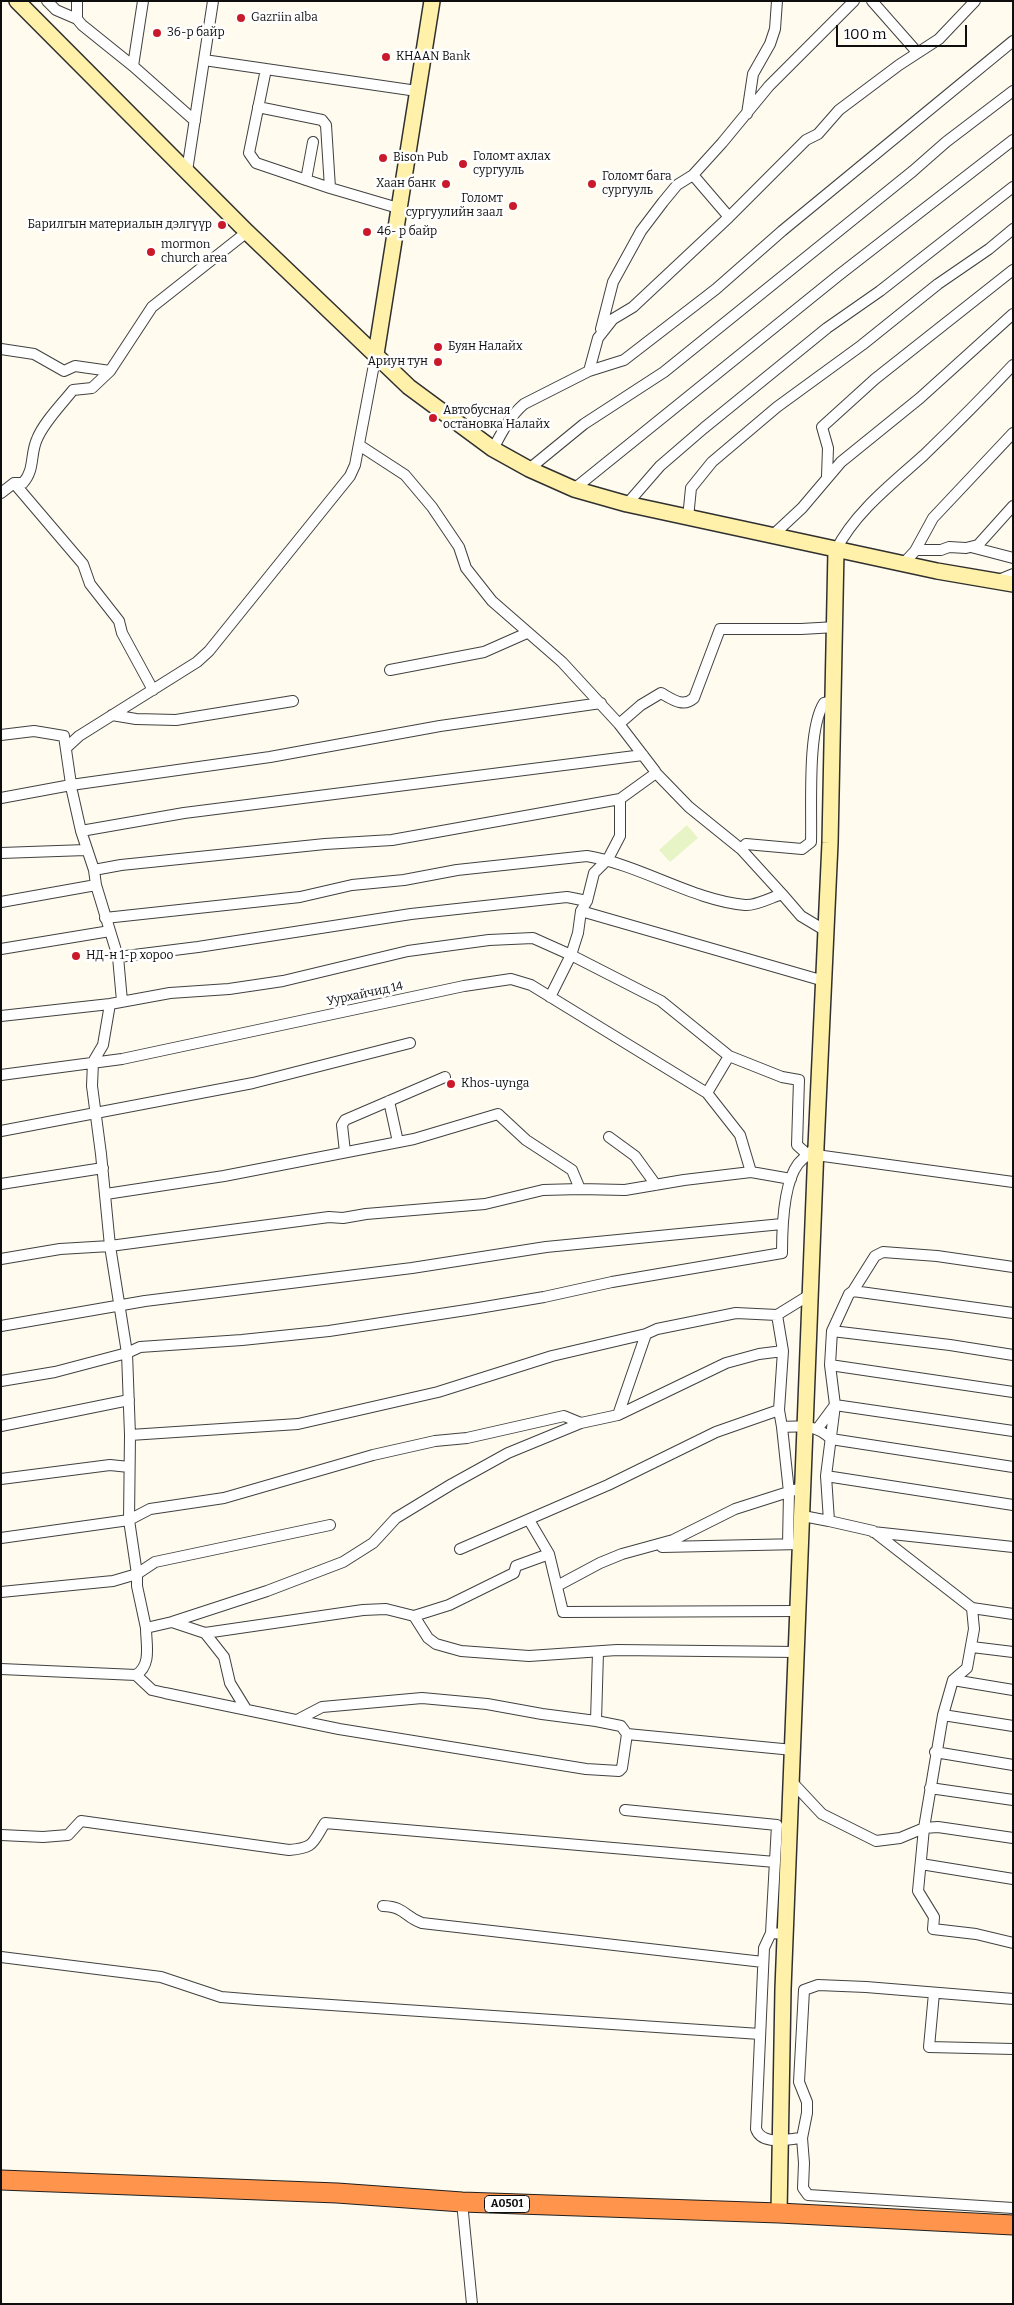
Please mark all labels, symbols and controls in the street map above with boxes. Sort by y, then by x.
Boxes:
place label: Gazriin alba [251,11,318,25]
marker: Gazriin alba [235,12,247,24]
scale bar [839,15,970,47]
text: 100 m [844,25,887,43]
place label: 36-р байр [167,26,225,40]
marker: 36-р байр [151,27,163,39]
place label: KHAAN Bank [396,50,470,64]
marker: KHAAN Bank [380,51,392,63]
place label: Голомт ахлах сургууль [473,150,551,178]
place label: Bison Pub [393,151,448,165]
marker: Bison Pub [377,152,389,164]
marker: Голомт ахлах сургууль [457,158,469,170]
place label: Голомт бага сургууль [602,170,672,198]
place label: Хаан банк [376,177,436,191]
marker: Хаан банк [440,178,452,190]
marker: Голомт бага сургууль [586,178,598,190]
place label: Голомт сургуулийн заал [406,192,503,220]
marker: Голомт сургуулийн заал [507,200,519,212]
place label: Барилгын материалын дэлгүүр [28,218,212,232]
marker: Барилгын материалын дэлгүүр [216,219,228,231]
place label: 46- р байр [377,225,437,239]
marker: 46- р байр [361,226,373,238]
place label: mormon church area [161,238,227,266]
marker: mormon church area [145,246,157,258]
place label: Буян Налайх [448,340,523,354]
marker: Буян Налайх [432,341,444,353]
place label: Ариун тун [368,355,428,369]
marker: Ариун тун [432,356,444,368]
place label: Автобусная остановка Налайх [443,404,550,432]
marker: Автобусная остановка Налайх [427,412,439,424]
place label: НД-н 1-р хороо [86,949,173,963]
marker: НД-н 1-р хороо [70,950,82,962]
street label: Уурхайчид 14 [325,979,405,1009]
place label: Khos-uynga [461,1077,529,1091]
marker: Khos-uynga [445,1078,457,1090]
road number: A0501 [484,2196,530,2212]

